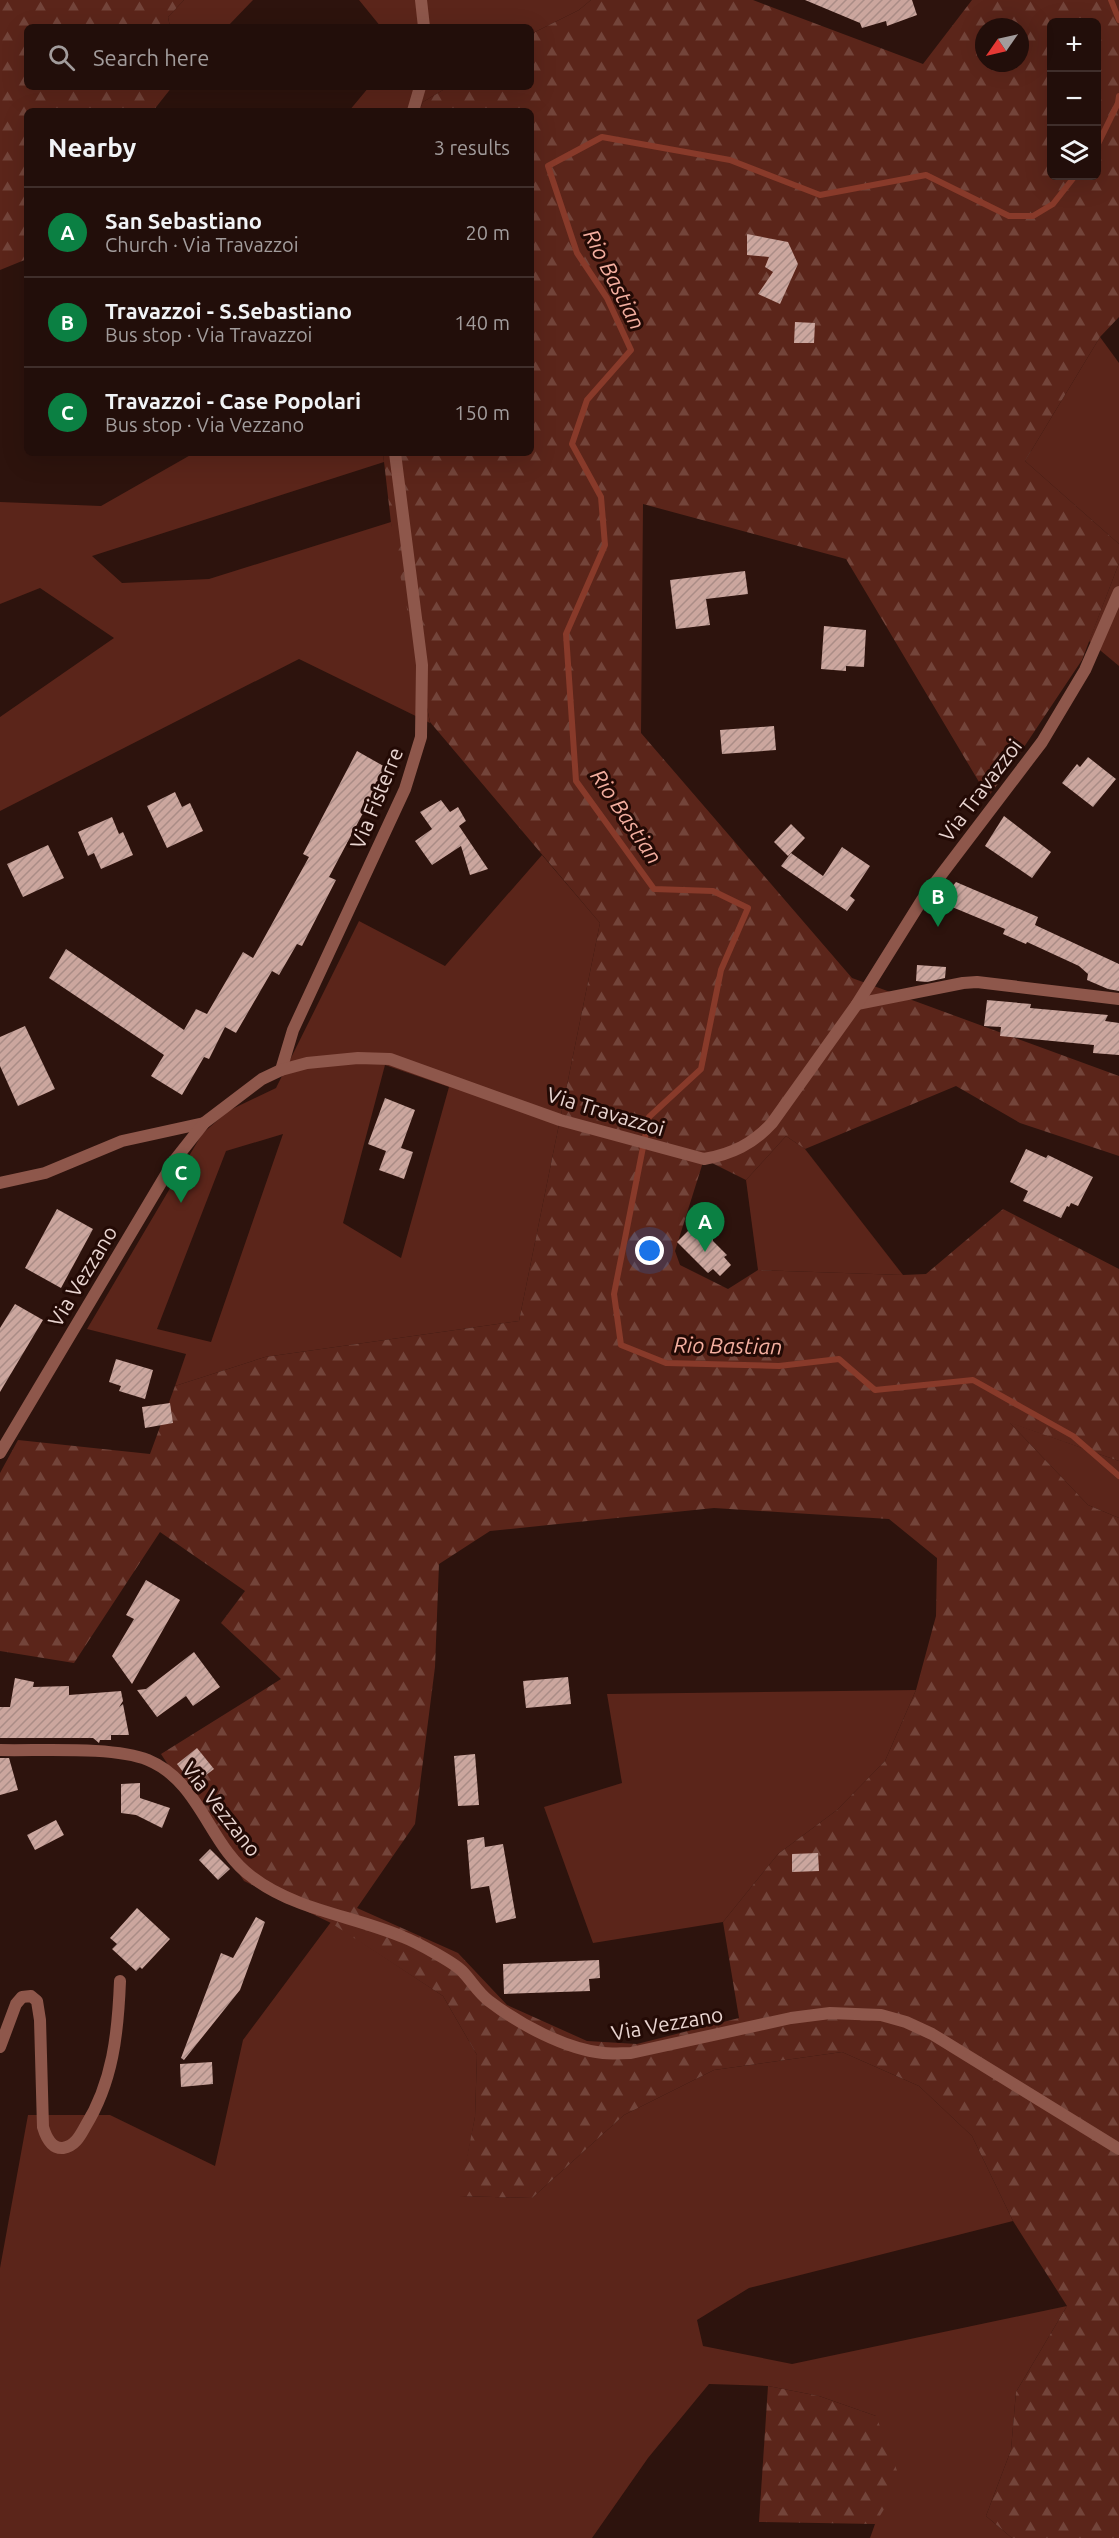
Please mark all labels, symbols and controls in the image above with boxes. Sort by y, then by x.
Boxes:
north arrow [975,18,1029,72]
map controls [1047,18,1101,180]
button: + [1047,18,1101,72]
search box [24,24,534,90]
icon: search [45,41,78,74]
text: Search here [93,45,209,70]
button: − [1047,72,1101,126]
button: layers [1047,126,1101,180]
text: Nearby [48,133,136,162]
text: 3 results [434,136,510,159]
text: San Sebastiano [105,208,262,233]
text: A [60,221,75,244]
text: 20 m [466,221,510,244]
water label: Rio Bastian [579,225,651,333]
text: Church · Via Travazzoi [105,233,299,256]
text: Travazzoi - S.Sebastiano [105,298,352,323]
text: B [61,311,74,334]
text: 140 m [454,311,510,334]
text: Bus stop · Via Travazzoi [105,323,312,346]
text: Travazzoi - Case Popolari [105,388,361,413]
text: C [61,401,74,424]
text: 150 m [454,401,510,424]
text: Bus stop · Via Vezzano [105,413,304,436]
street label: Via Travazzoi [934,734,1026,846]
street label: Via Fisterre [345,744,407,852]
water label: Rio Bastian [586,764,668,868]
pin: B [918,878,958,927]
street label: Via Travazzoi [544,1082,668,1140]
pin: C [162,1154,201,1203]
pin: A [686,1202,724,1252]
street label: Via Vezzano [43,1221,121,1331]
your location [635,1236,664,1265]
water label: Rio Bastian [673,1332,783,1358]
street label: Via Vezzano [178,1757,266,1861]
street label: Via Vezzano [609,2001,725,2045]

